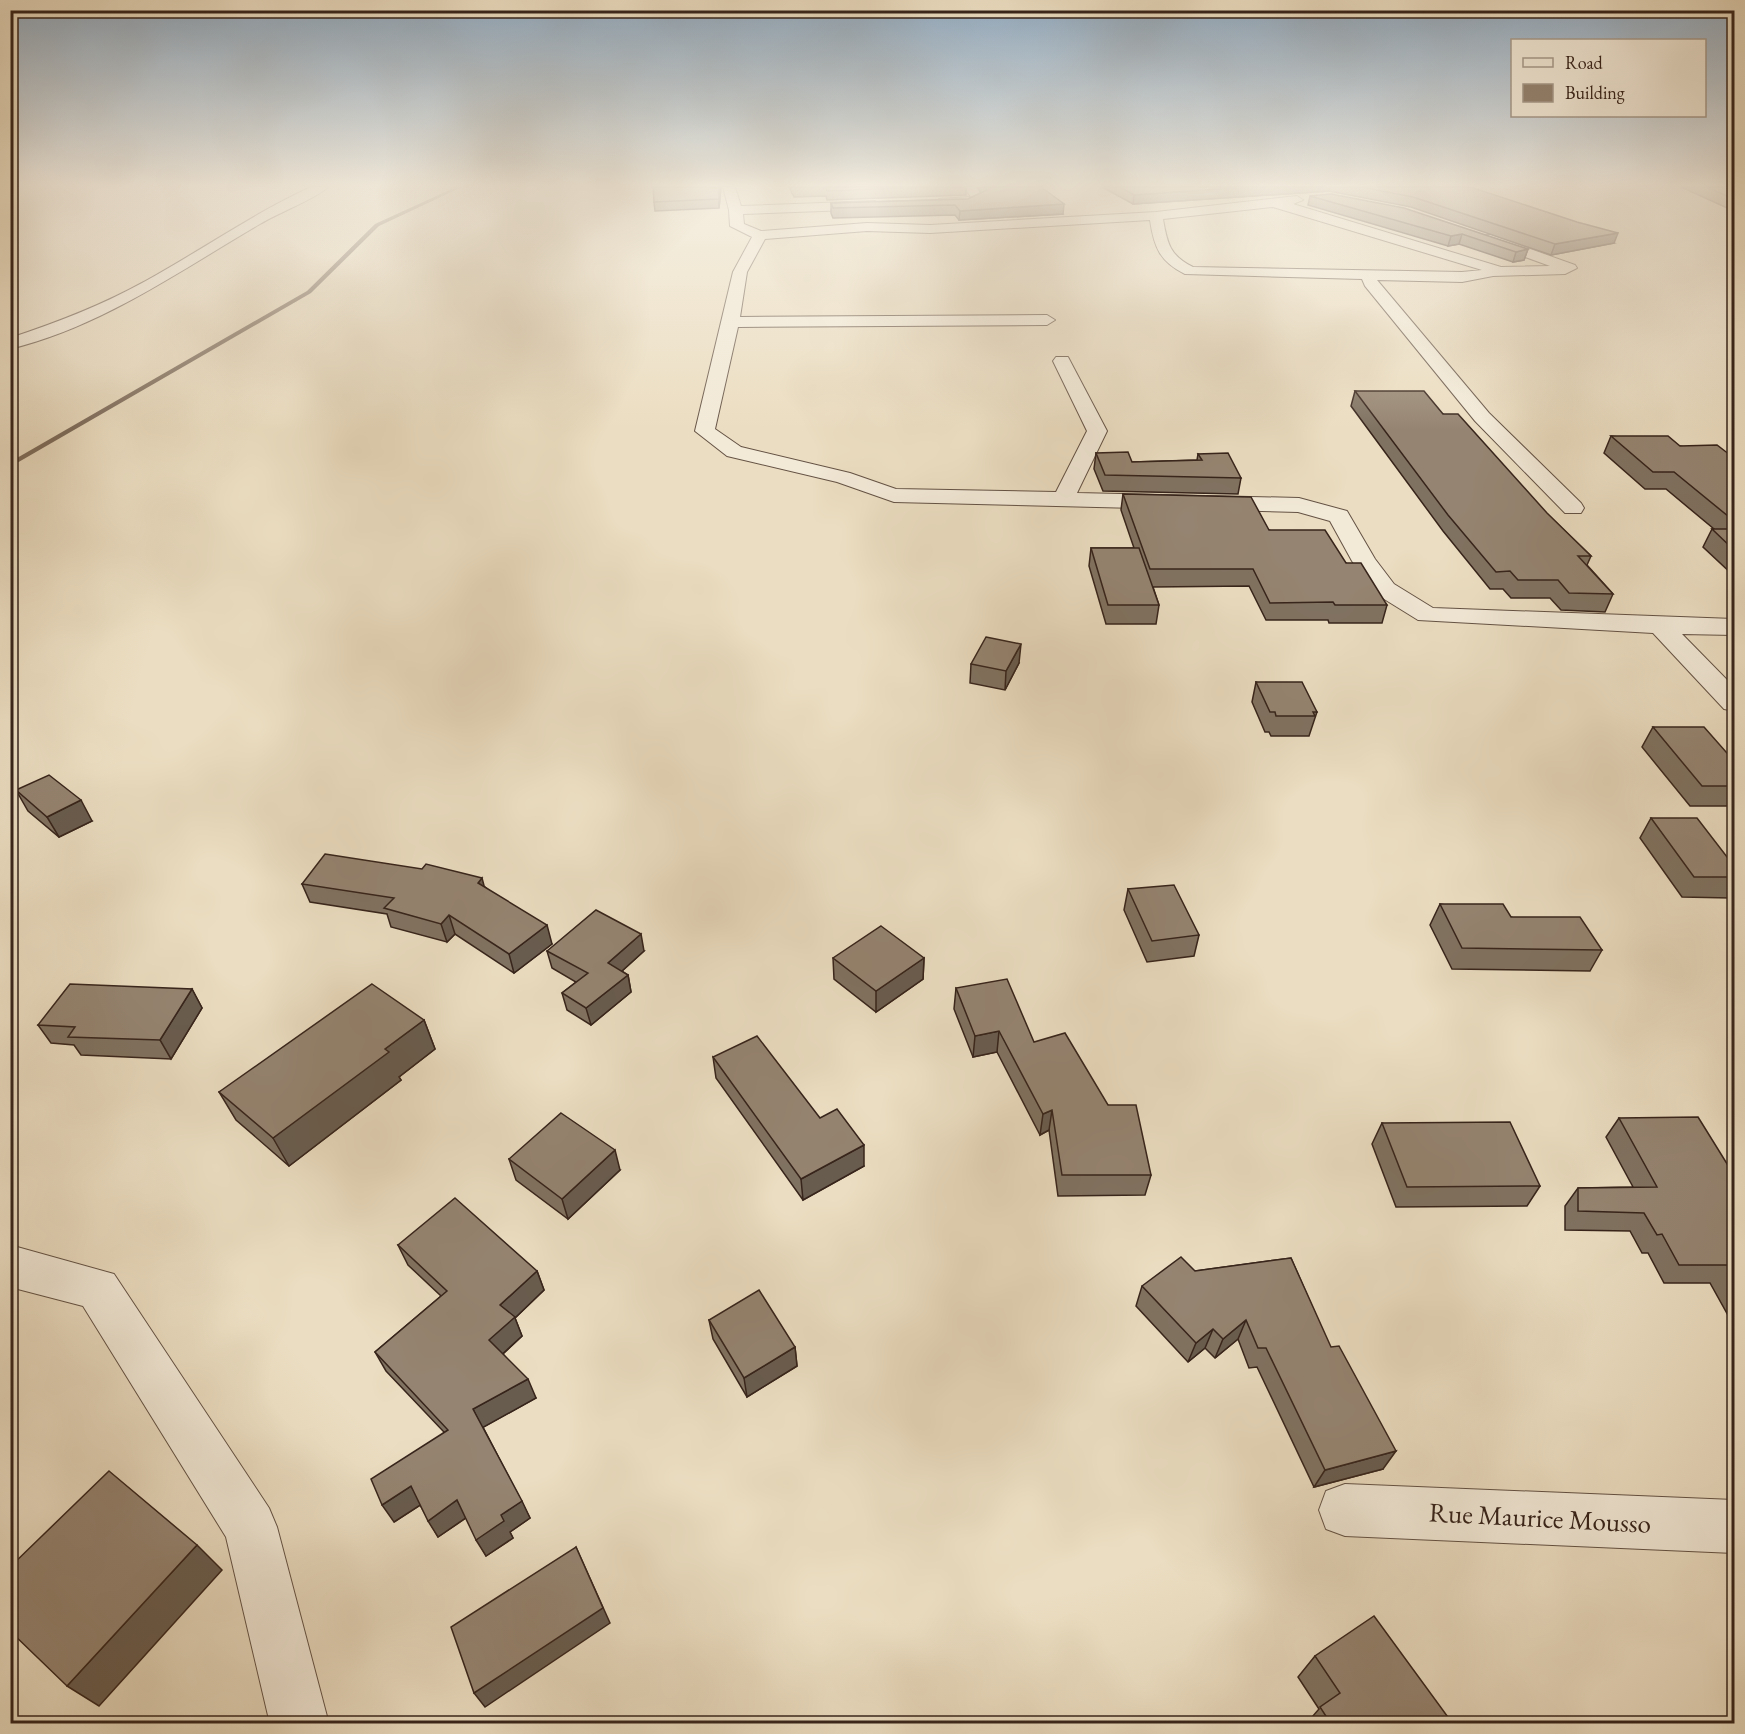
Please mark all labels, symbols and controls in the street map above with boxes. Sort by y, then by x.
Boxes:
legend [1511,39,1706,117]
text: Road [1565,51,1604,74]
text: Building [1565,81,1625,104]
street label: Rue Maurice Mousso [1428,1494,1652,1541]

